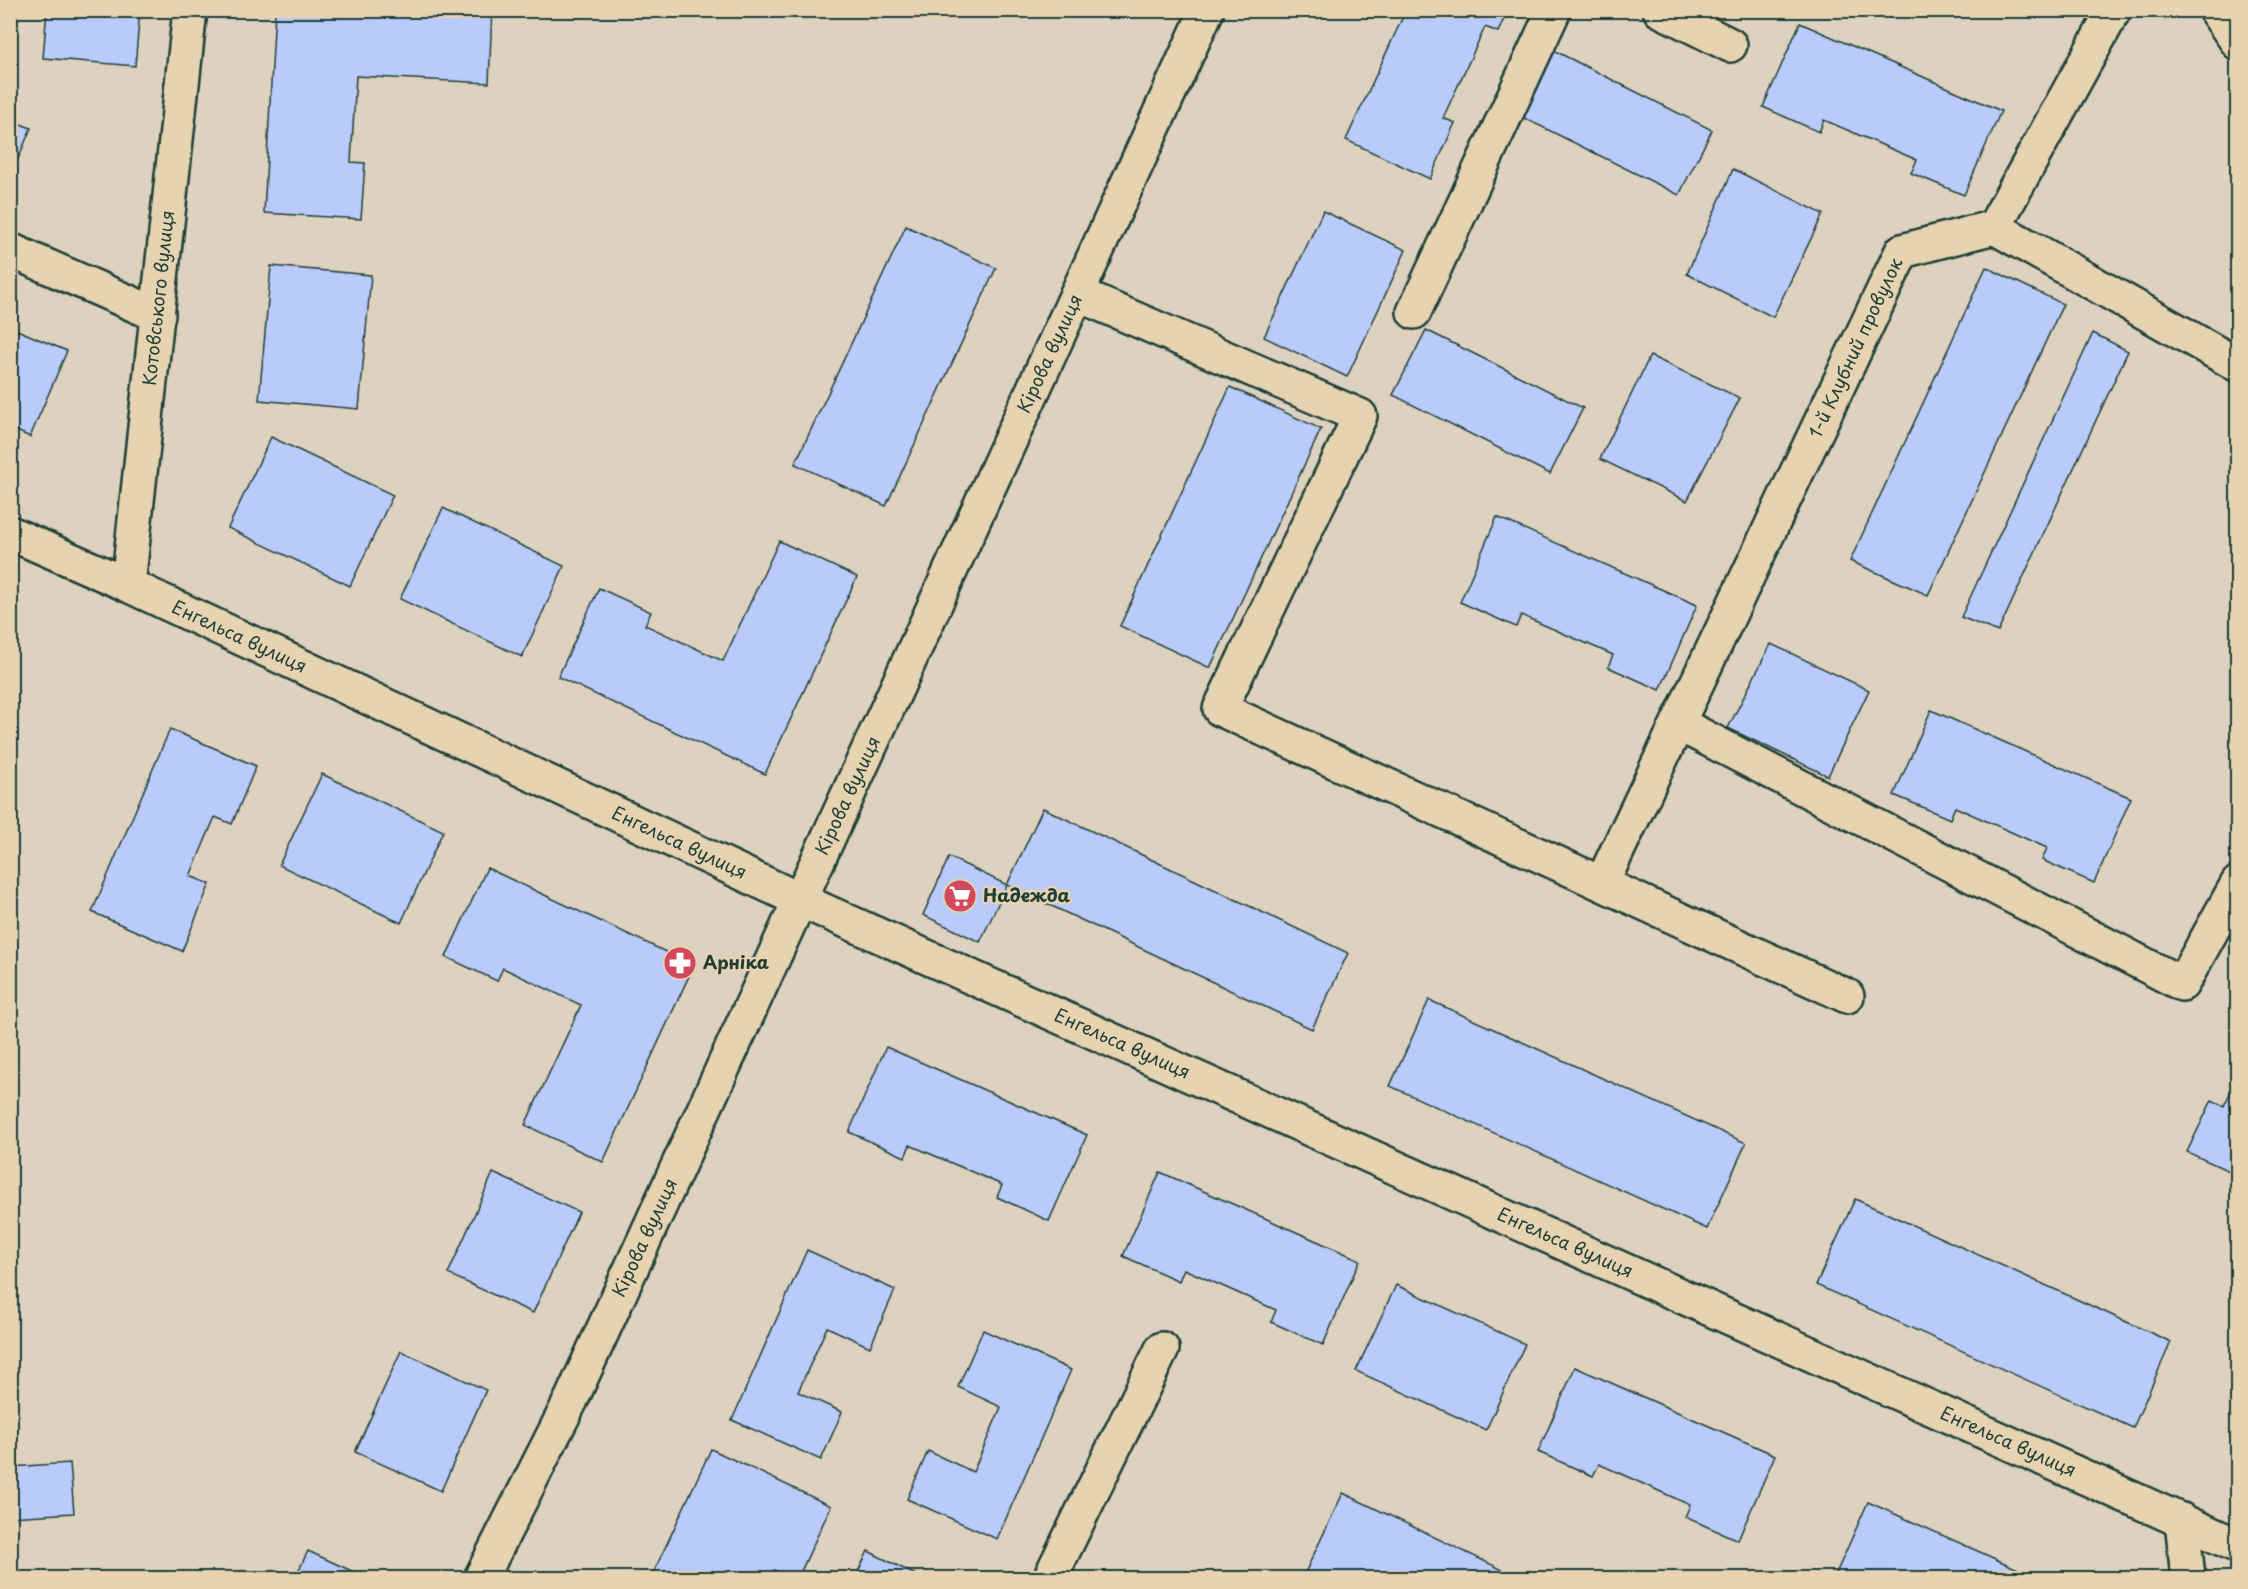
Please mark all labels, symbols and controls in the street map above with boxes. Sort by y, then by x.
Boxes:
street label: Котовського вулиця [135,209,180,387]
street label: 1-й Клубний провулок [1801,252,1909,442]
street label: Кірова вулиця [1009,289,1088,417]
street label: Енгельса вулиця [168,592,312,679]
street label: Кірова вулиця [807,731,886,859]
street label: Енгельса вулиця [608,798,752,885]
supermarket icon: Надежда [942,878,978,914]
place label: Надежда [983,881,1070,908]
pharmacy icon: Арніка [662,945,698,981]
place label: Арніка [703,948,769,975]
street label: Енгельса вулиця [1050,1001,1195,1085]
street label: Кірова вулиця [604,1173,683,1301]
street label: Енгельса вулиця [1493,1200,1638,1284]
street label: Енгельса вулиця [1936,1399,2081,1483]

